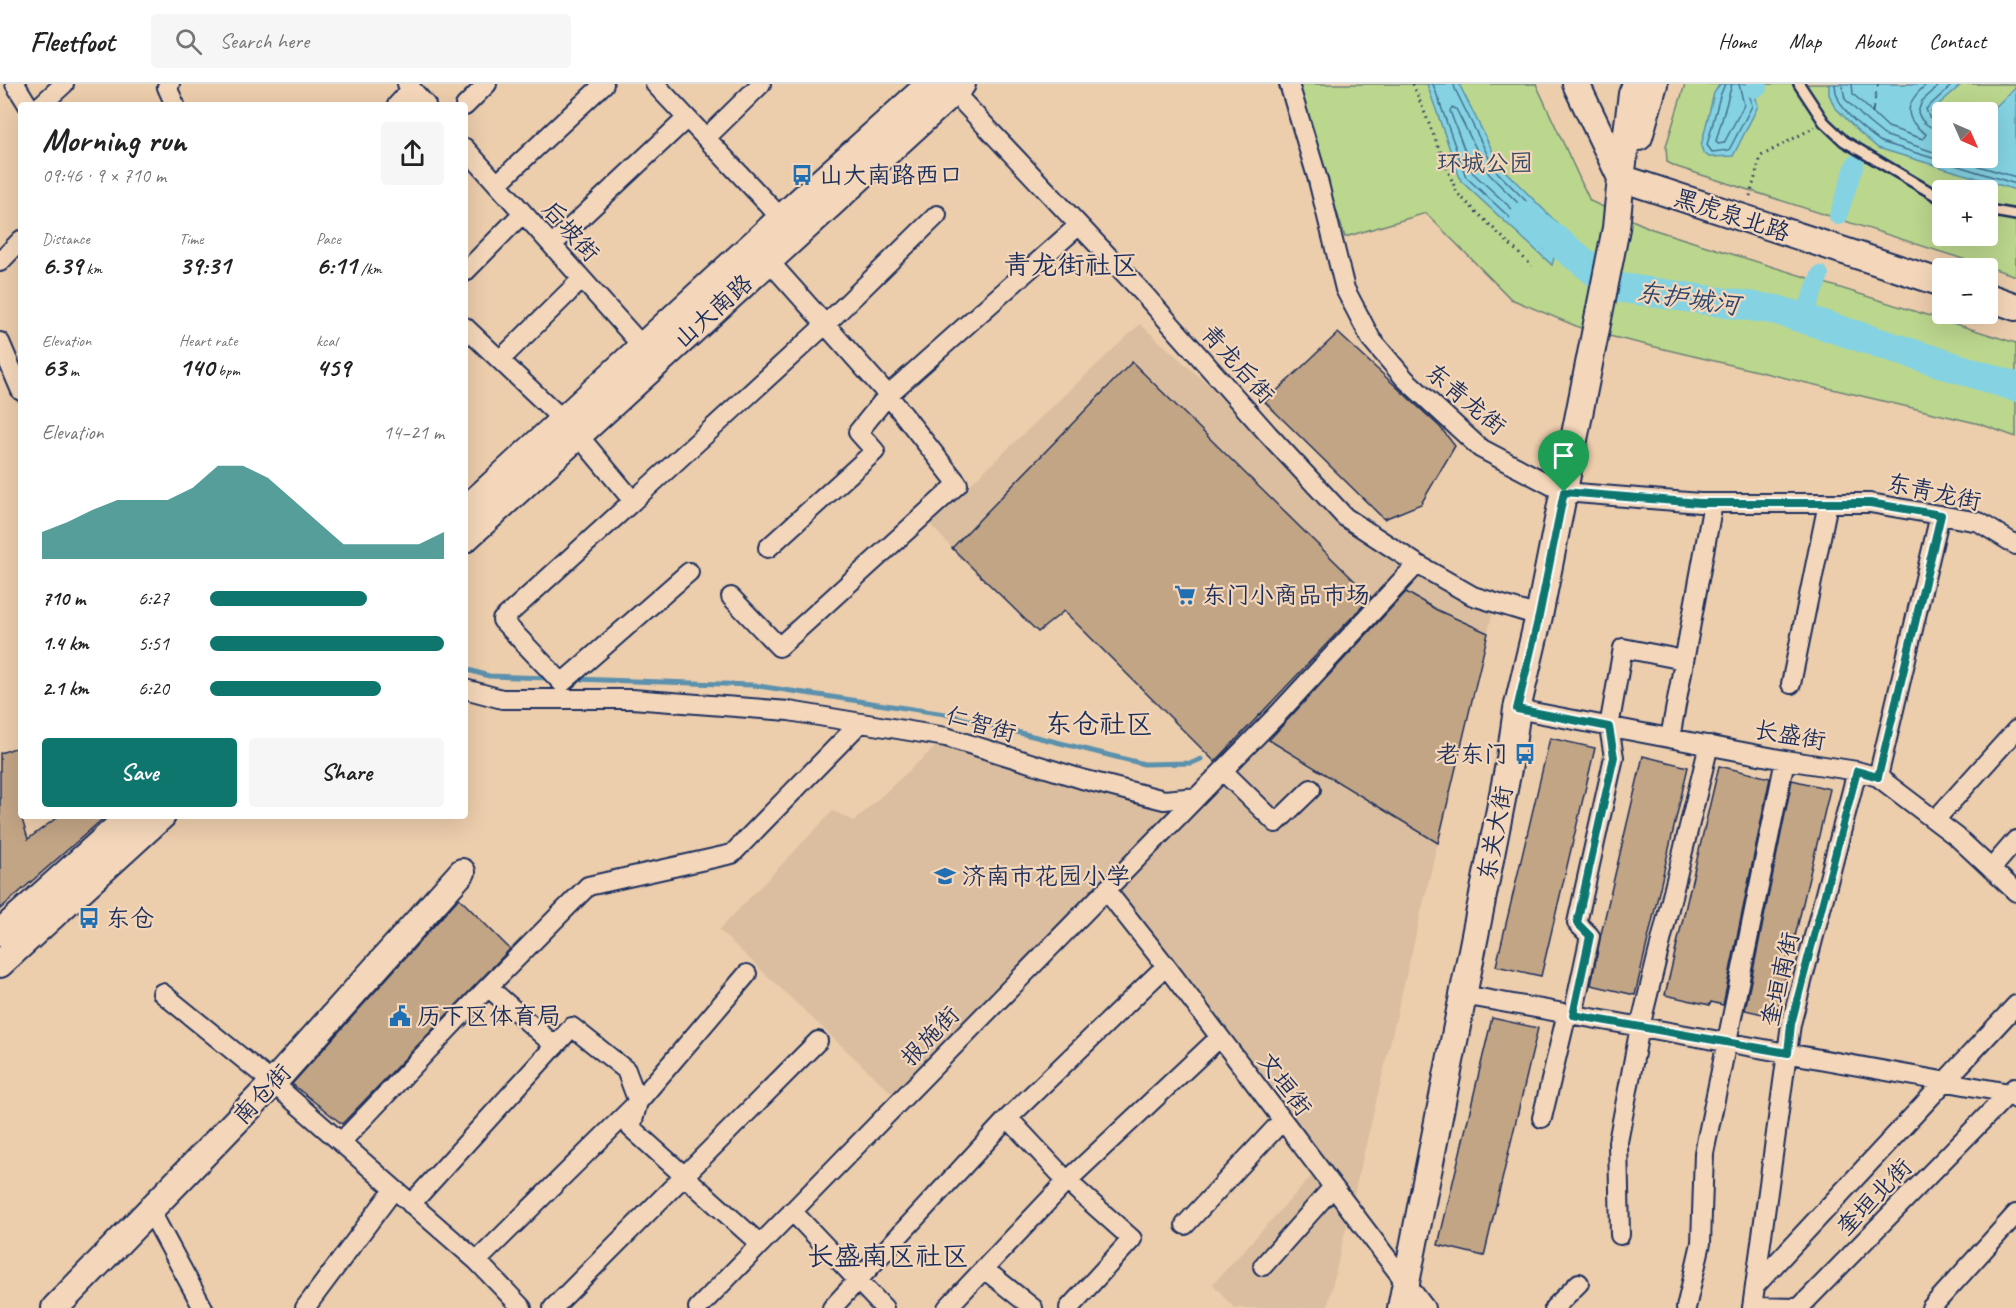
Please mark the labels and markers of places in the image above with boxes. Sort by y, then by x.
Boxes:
place label: 山大南路西口 [819,160,963,190]
bus stop icon: 山大南路西口 [790,163,814,187]
pin [1538,430,1589,492]
place label: 东门小商品市场 [1202,580,1370,610]
supermarket icon: 东门小商品市场 [1173,583,1197,607]
place label: 老东门 [1436,739,1508,769]
bus stop icon: 老东门 [1513,742,1537,766]
place label: 济南市花园小学 [962,861,1130,891]
school or university icon: 济南市花园小学 [933,864,957,888]
place label: 东仓 [106,903,154,933]
bus stop icon: 东仓 [77,906,101,930]
place label: 历下区体育局 [417,1001,561,1031]
public building icon: 历下区体育局 [388,1004,412,1028]

